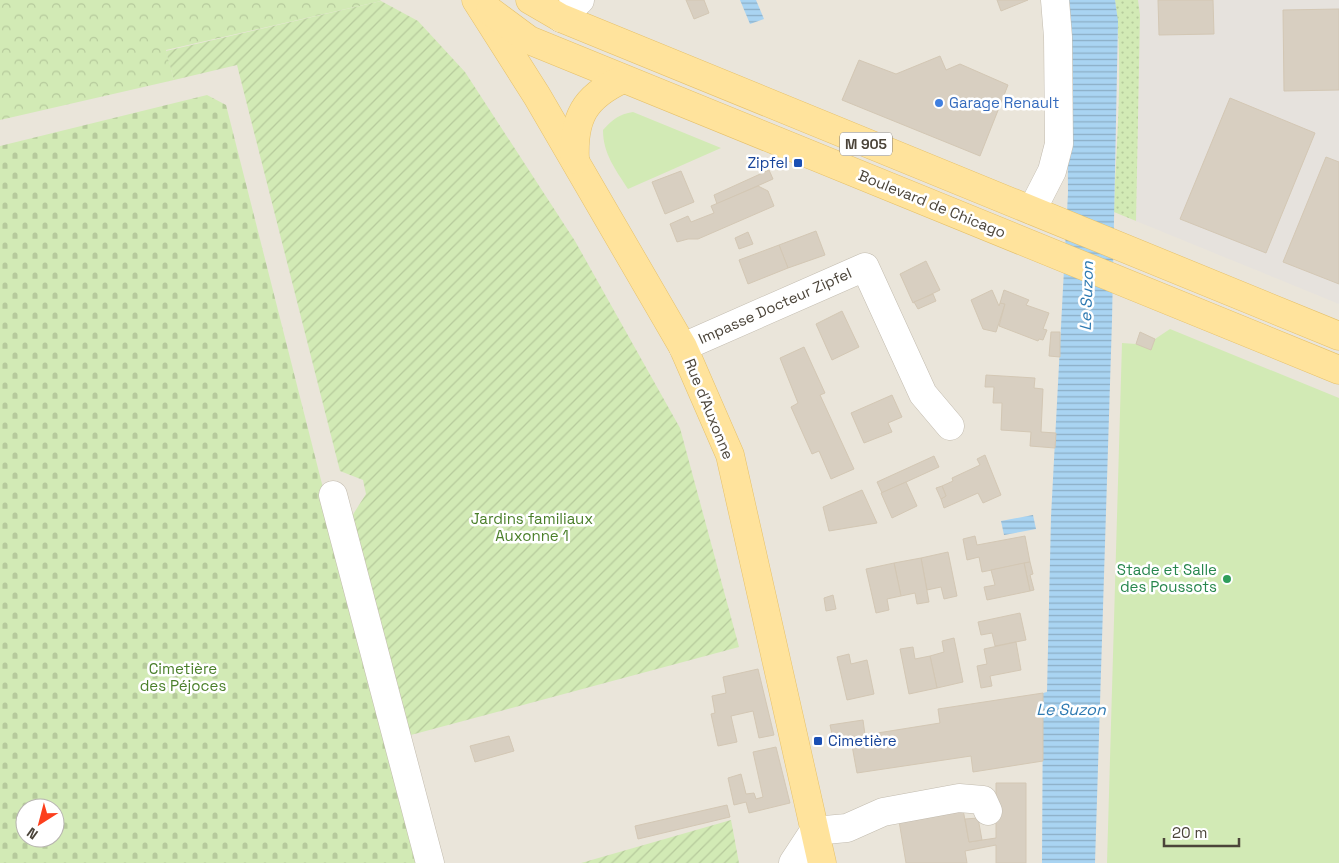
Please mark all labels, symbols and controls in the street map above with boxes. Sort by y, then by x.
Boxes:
place label: Garage Renault [949,93,1060,112]
marker: Garage Renault [933,97,945,109]
road number: M 905 [840,132,892,156]
place label: Zipfel [747,153,788,172]
marker: Zipfel [792,157,804,169]
street label: Boulevard de Chicago [856,165,1009,242]
water label: Le Suzon [1075,260,1098,331]
street label: Impasse Docteur Zipfel [695,263,854,348]
street label: Rue d'Auxonne [681,356,738,462]
park label: Jardins familiaux Auxonne 1 [471,509,593,545]
place label: Stade et Salle des Poussots [1117,560,1217,596]
marker: Stade et Salle des Poussots [1221,573,1233,585]
park label: Cimetière des Péjoces [140,659,226,695]
water label: Le Suzon [1036,699,1107,720]
place label: Cimetière [828,731,897,750]
marker: Cimetière [812,735,824,747]
north arrow [15,798,65,848]
scale bar [1164,816,1239,848]
text: N [23,823,41,844]
text: 20 m [1172,823,1207,842]

